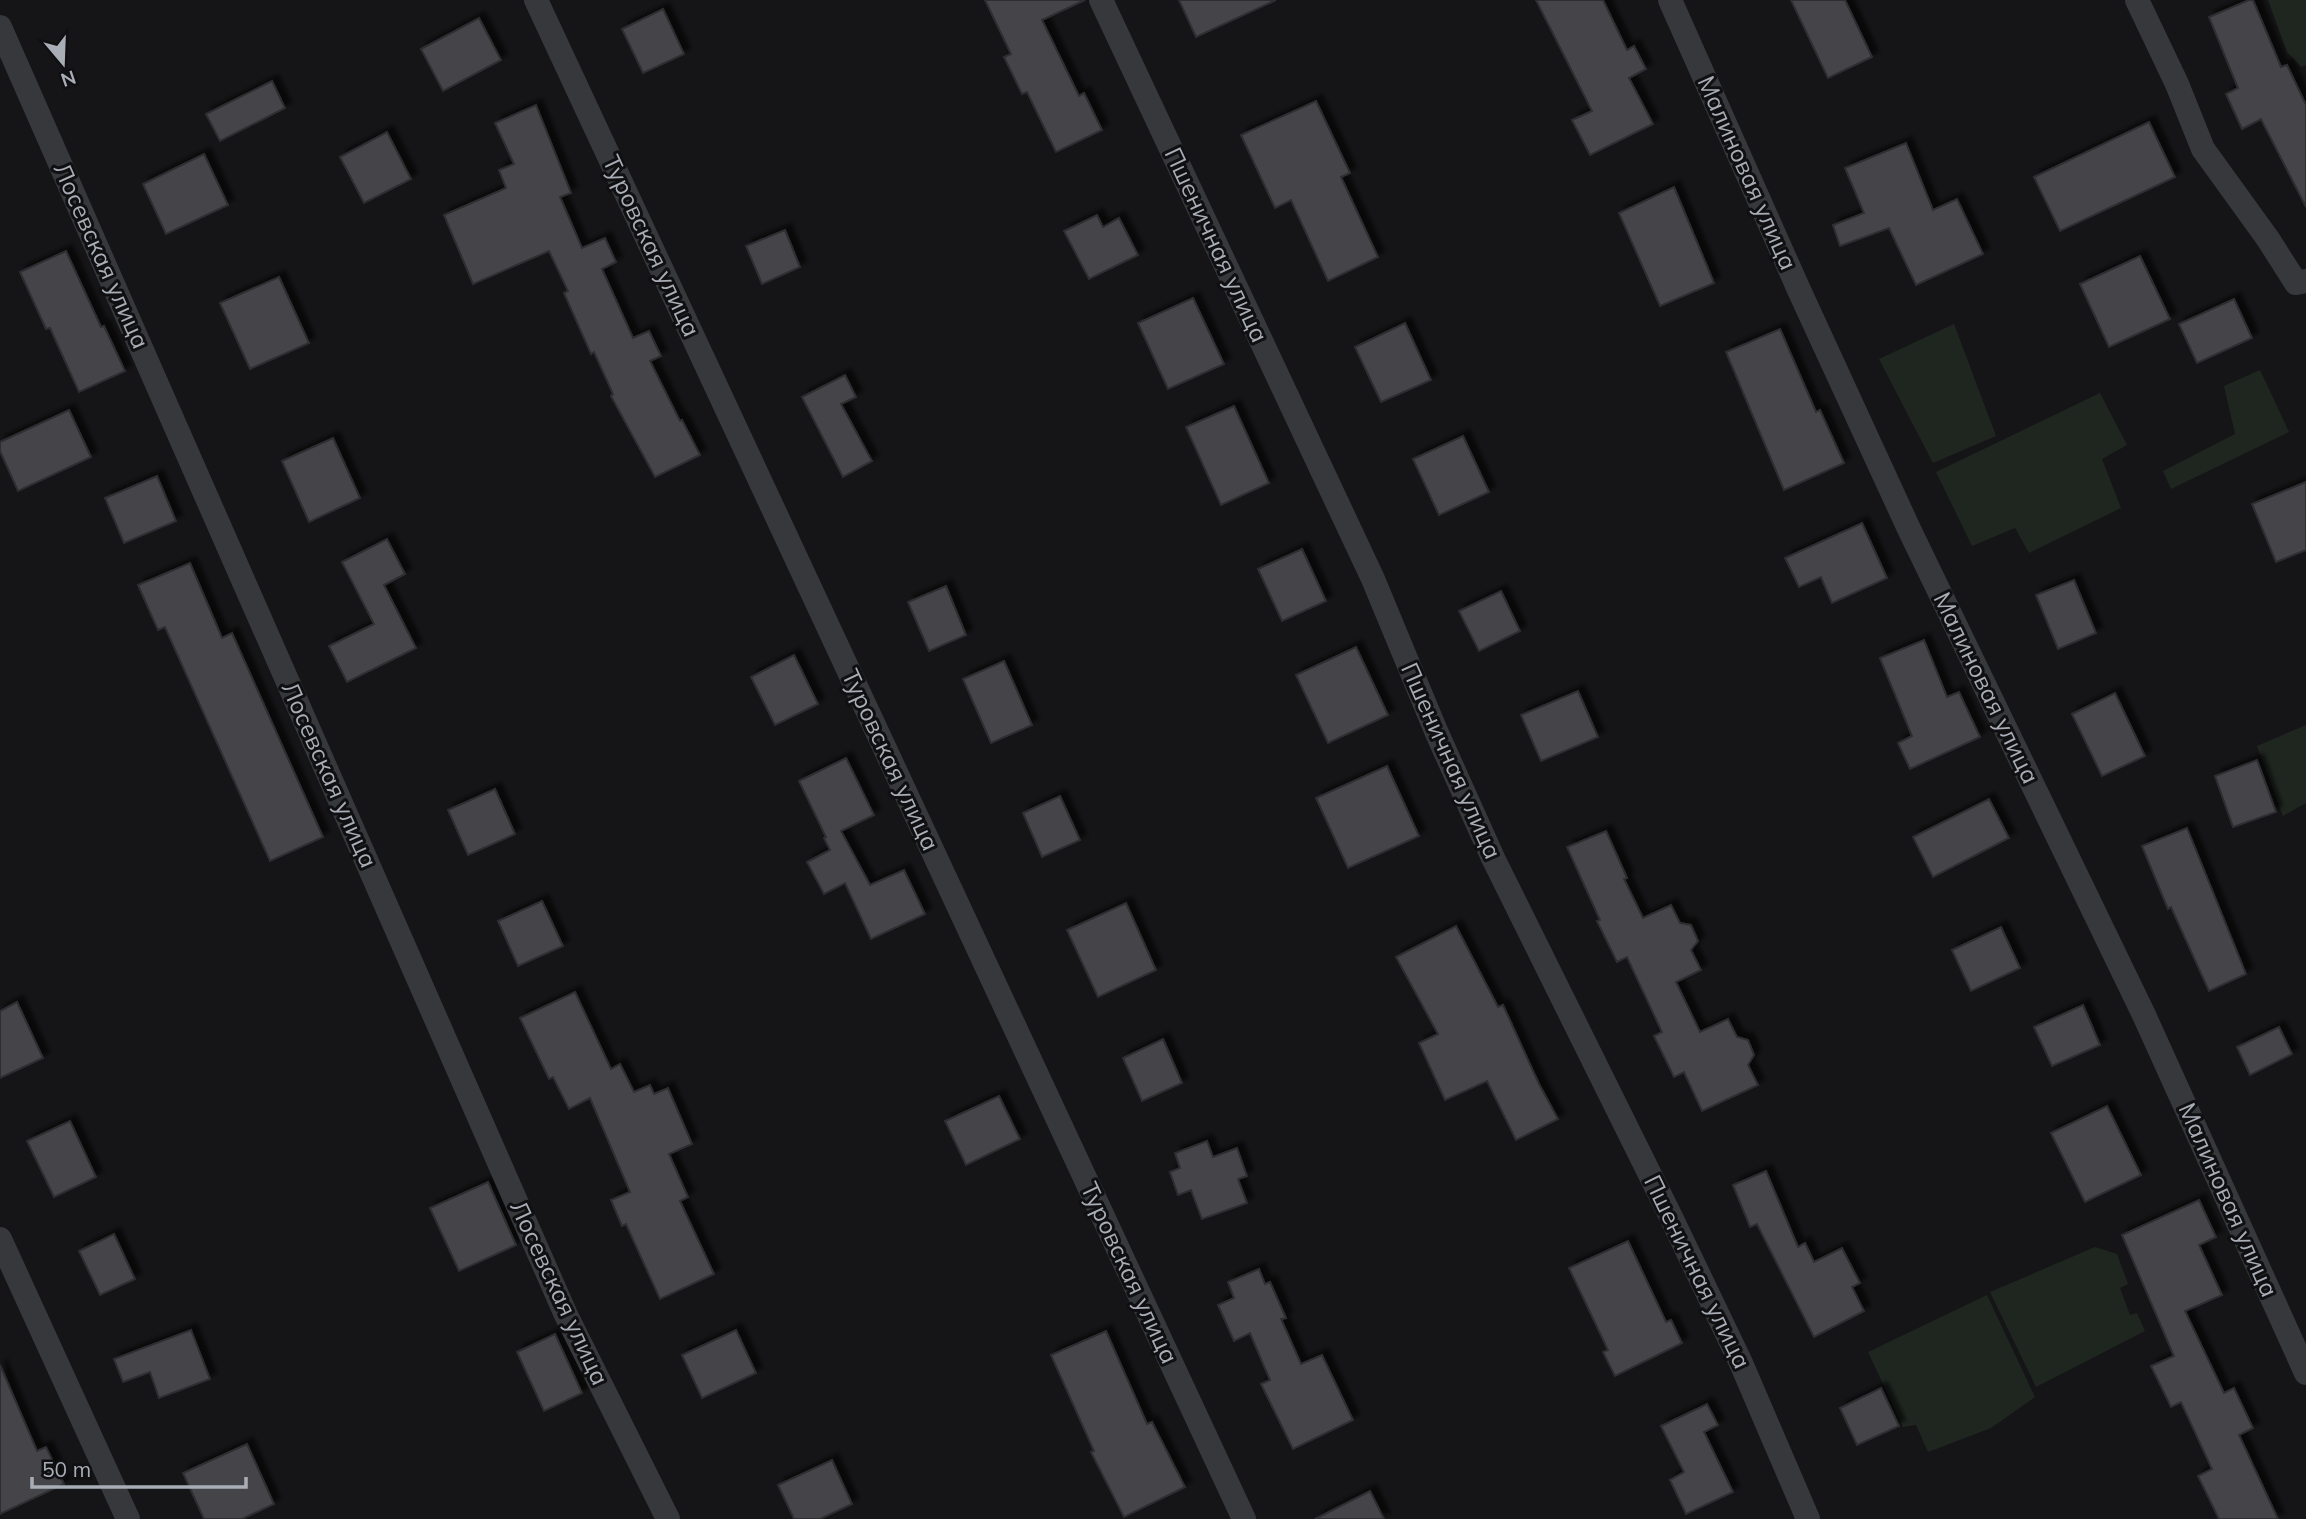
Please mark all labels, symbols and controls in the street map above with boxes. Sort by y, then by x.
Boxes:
north arrow [28,28,98,98]
text: N [58,65,79,93]
street label: Малиновая улица [1692,71,1804,274]
street label: Пшеничная улица [1159,142,1275,347]
street label: Туровская улица [597,150,707,341]
street label: Лосевская улица [48,158,156,353]
street label: Малиновая улица [1928,587,2046,788]
street label: Пшеничная улица [1395,658,1509,863]
street label: Туровская улица [836,664,946,855]
street label: Лосевская улица [276,677,384,872]
street label: Малиновая улица [2173,1098,2285,1301]
street label: Пшеничная улица [1638,1170,1758,1373]
street label: Туровская улица [1075,1177,1185,1368]
street label: Лосевская улица [504,1196,616,1390]
scale bar [32,1446,245,1490]
text: 50 m [42,1456,91,1482]

